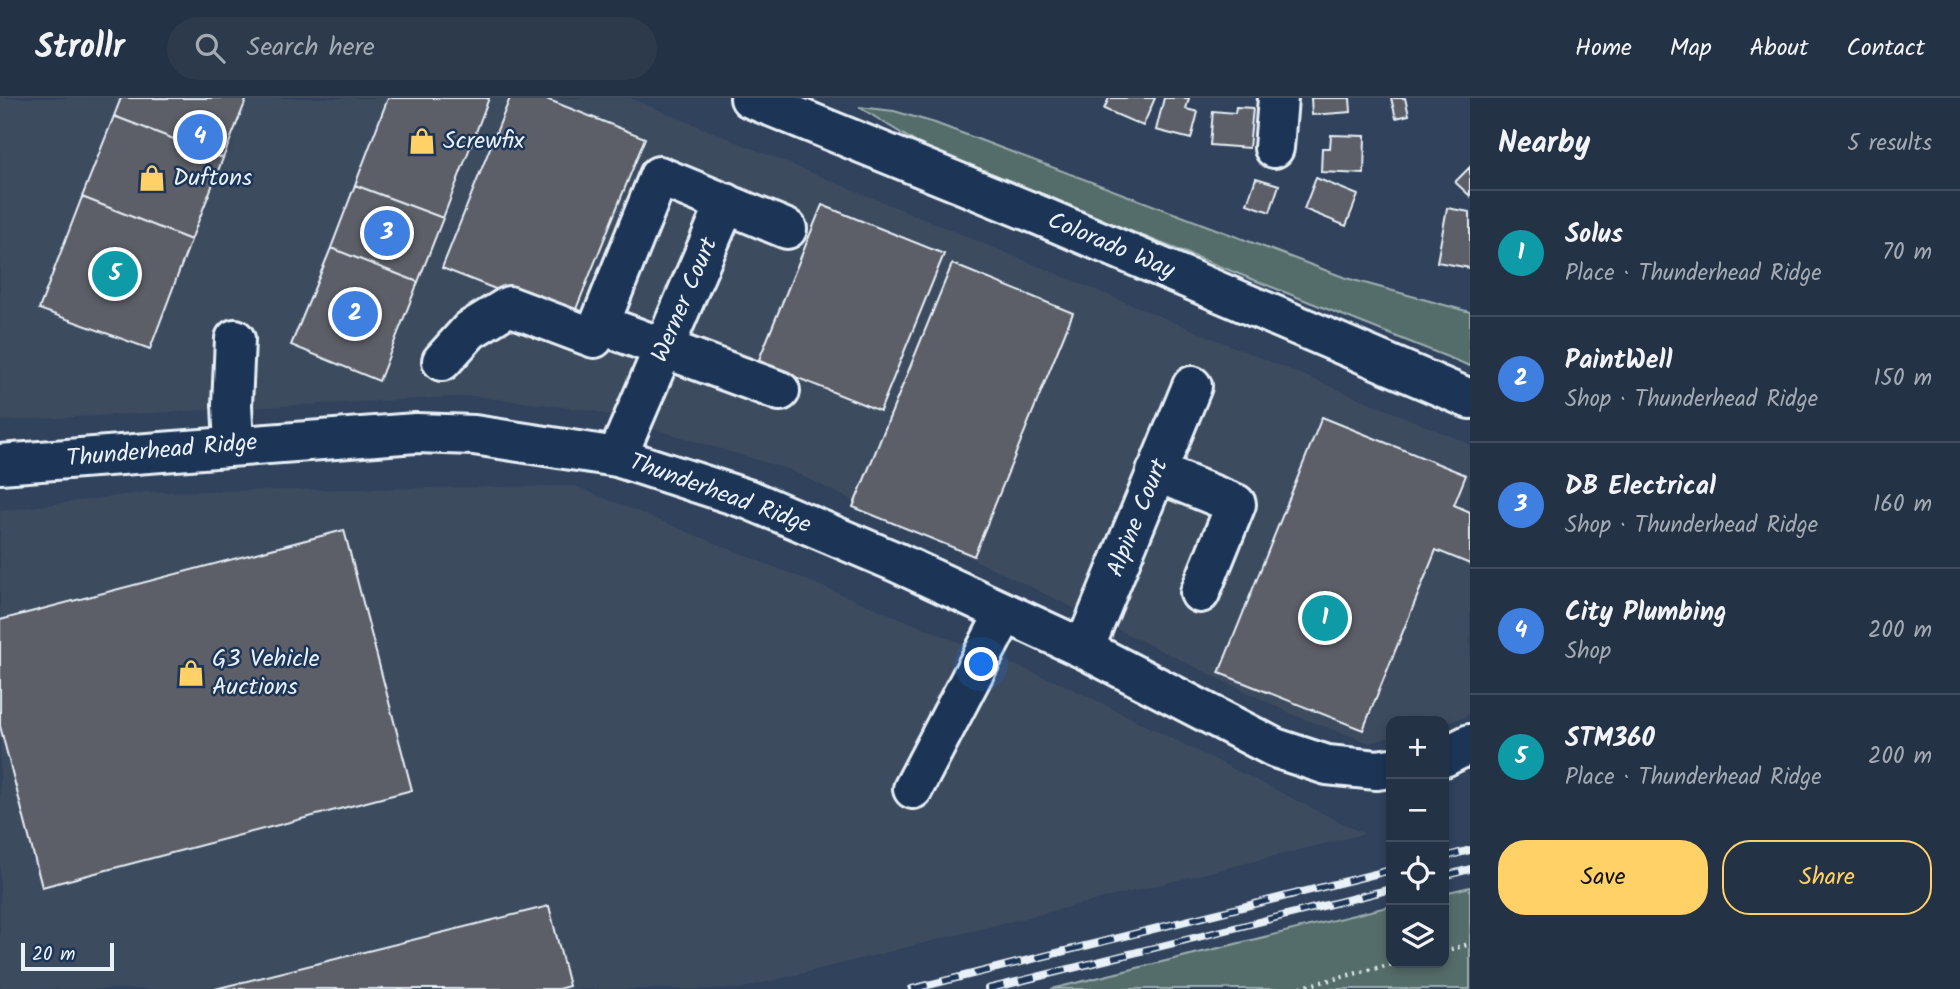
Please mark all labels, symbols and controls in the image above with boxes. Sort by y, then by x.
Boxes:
search box [167,17,657,80]
text: Strollr [35,22,125,75]
text: Search here [247,27,375,69]
icon: search [191,29,229,67]
text: Home [1575,29,1632,68]
text: Map [1670,29,1712,68]
text: About [1750,29,1808,68]
text: Contact [1846,29,1925,68]
pin: 4 [177,111,223,163]
text: Nearby [1498,120,1590,168]
place label: Screwfix [443,122,525,161]
shop icon: Screwfix [407,126,437,156]
text: 5 results [1847,126,1932,162]
place label: Duftons [173,159,252,198]
shop icon: Duftons [137,163,167,193]
street label: Colorado Way [1041,202,1181,291]
pin: 3 [364,207,410,259]
text: Solus [1565,214,1623,256]
street label: Werner Court [641,231,729,369]
text: 1 [1518,235,1524,271]
text: 70 m [1882,235,1932,271]
pin: 5 [92,248,138,300]
text: Place · Thunderhead Ridge [1565,256,1822,292]
pin: 2 [332,288,378,340]
text: PaintWell [1565,340,1672,382]
text: 2 [1514,361,1528,397]
text: 150 m [1873,361,1932,397]
text: Shop · Thunderhead Ridge [1565,382,1818,418]
street label: Thunderhead Ridge [65,423,259,479]
street label: Thunderhead Ridge [624,443,817,545]
street label: Alpine Court [1097,452,1180,583]
text: DB Electrical [1565,466,1716,508]
text: 3 [1515,487,1527,523]
text: 160 m [1873,487,1932,523]
text: Shop · Thunderhead Ridge [1565,508,1818,544]
pin: 1 [1302,592,1348,644]
text: City Plumbing [1565,592,1727,634]
text: 4 [1515,613,1527,649]
text: 200 m [1868,613,1932,649]
text: Shop [1565,634,1611,670]
place label: G3 Vehicle Auctions [212,640,320,707]
your location [964,647,998,681]
shop icon: G3 Vehicle Auctions [176,658,206,688]
map controls [1386,716,1449,968]
button: + [1386,716,1449,779]
text: STM360 [1565,718,1655,760]
text: 5 [1515,739,1527,775]
text: 200 m [1868,739,1932,775]
text: Place · Thunderhead Ridge [1565,760,1822,796]
button: − [1386,779,1449,842]
button: Save [1498,840,1708,915]
button: Share [1722,840,1932,915]
button: locate [1386,842,1449,905]
button: layers [1386,905,1449,968]
scale bar [21,940,114,972]
text: 20 m [32,940,75,970]

